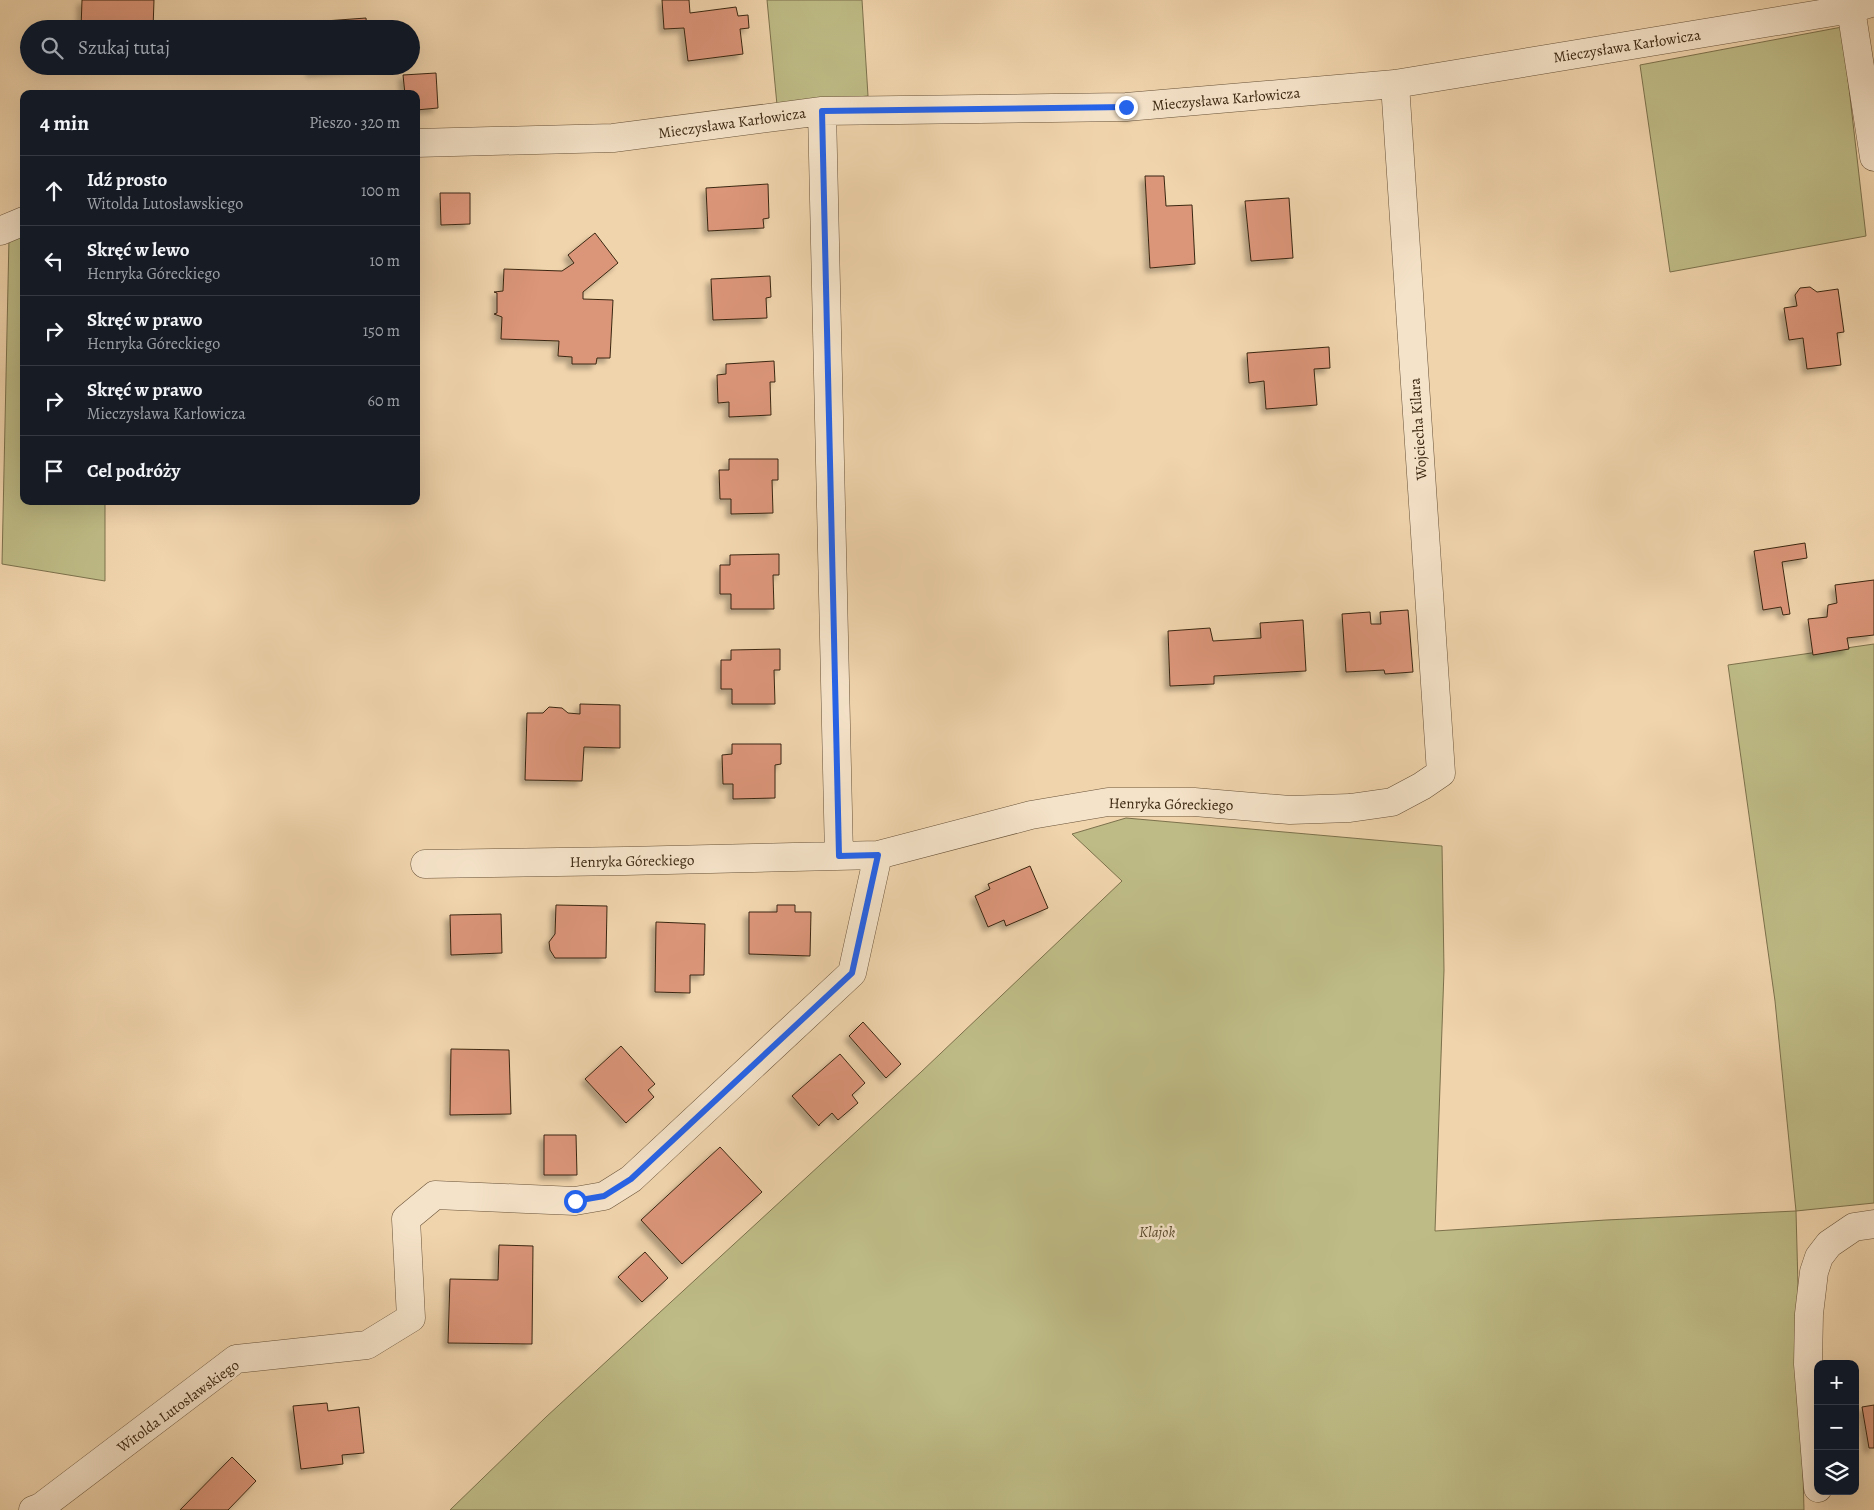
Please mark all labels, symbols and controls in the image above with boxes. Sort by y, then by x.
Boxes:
search box [20,20,420,75]
street label: Mieczysława Karłowicza [1552,24,1702,68]
icon: search [38,34,66,62]
text: Szukaj tutaj [78,35,170,61]
street label: Mieczysława Karłowicza [1151,83,1301,115]
route end [1115,96,1138,119]
street label: Mieczysława Karłowicza [657,103,807,143]
text: 4 min [40,109,89,137]
text: Pieszo · 320 m [309,112,400,134]
text: Idź prosto [87,167,167,193]
icon: ahead [40,177,68,205]
text: 100 m [361,180,400,202]
text: Witolda Lutosławskiego [87,193,243,215]
text: Skręć w lewo [87,237,190,263]
icon: left [40,247,68,275]
text: 10 m [370,250,400,272]
text: Henryka Góreckiego [87,263,220,285]
text: Skręć w prawo [87,307,202,333]
icon: right [40,317,68,345]
text: 150 m [363,320,400,342]
text: Henryka Góreckiego [87,333,220,355]
text: Skręć w prawo [87,377,202,403]
street label: Wojciecha Kilara [1404,377,1432,482]
icon: right [40,387,68,415]
text: 60 m [368,390,400,412]
text: Mieczysława Karłowicza [87,403,246,425]
icon: arrive [40,457,68,485]
text: Cel podróży [87,458,180,484]
street label: Henryka Góreckiego [1108,793,1234,815]
street label: Henryka Góreckiego [569,850,695,872]
route start [564,1190,587,1213]
park label: Klajok [1139,1222,1175,1242]
street label: Witolda Lutosławskiego [112,1355,243,1458]
map controls [1814,1360,1859,1495]
button: + [1814,1360,1859,1405]
button: − [1814,1405,1859,1450]
button: layers [1814,1450,1859,1495]

